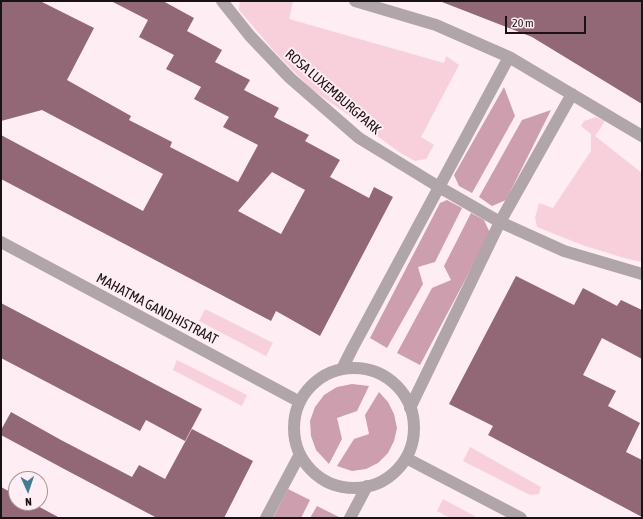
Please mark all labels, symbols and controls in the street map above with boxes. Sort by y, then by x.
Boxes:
scale bar [507,8,588,34]
text: 20 m [512,16,534,30]
street label: ROSA LUXEMBURGPARK [282,46,384,138]
street label: MAHATMA GANDHISTRAAT [93,270,221,348]
north arrow [8,471,48,511]
text: N [25,496,32,508]

